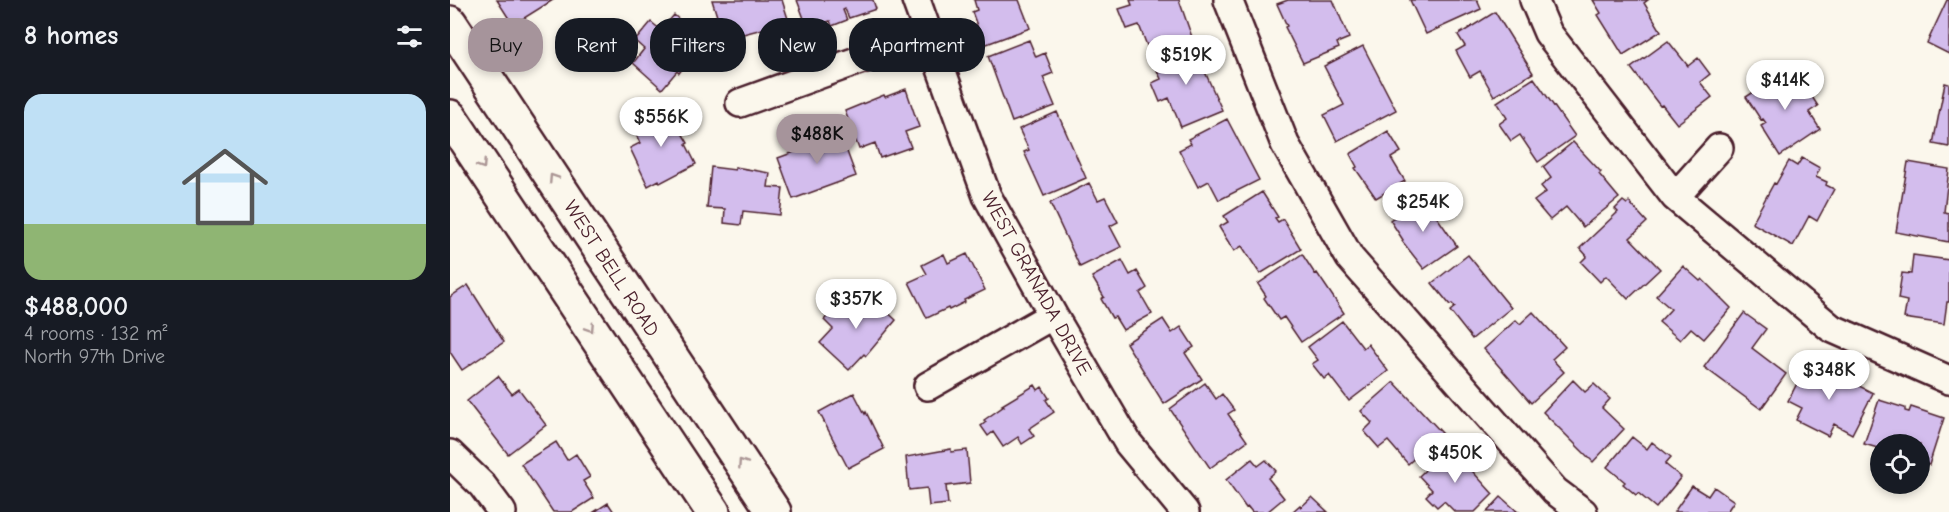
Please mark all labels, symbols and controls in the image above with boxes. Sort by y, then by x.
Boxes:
chip: Buy [468,18,543,72]
chip: Rent [555,18,638,72]
chip: Filters [650,18,746,72]
chip: New [758,18,837,72]
chip: Apartment [849,18,985,72]
icon: filters [393,20,426,53]
text: 8 homes [24,21,118,51]
pin: $519K [1144,35,1228,86]
text: $519K [1160,43,1212,66]
pin: $414K [1743,60,1827,111]
text: $414K [1760,68,1810,91]
pin: $556K [619,97,703,148]
text: $556K [634,105,689,128]
pin: $488K [775,114,859,165]
text: $488K [790,122,844,145]
icon: home [171,133,279,241]
one-way arrow [475,159,486,170]
one-way arrow [549,174,560,185]
pin: $254K [1381,182,1465,233]
street label: WEST GRANADA DRIVE [977,187,1097,379]
text: $254K [1396,190,1450,213]
street label: WEST BELL ROAD [559,196,664,341]
pin: $357K [814,279,898,330]
text: $357K [830,287,882,310]
text: $488,000 [24,292,128,322]
one-way arrow [583,321,594,332]
text: 4 rooms · 132 m² [24,322,168,345]
text: North 97th Drive [24,345,165,368]
pin: $348K [1787,350,1871,401]
text: $348K [1803,358,1855,381]
pin: $450K [1413,433,1497,484]
map controls [1870,434,1930,494]
button: locate [1870,434,1930,494]
text: $450K [1428,441,1482,464]
one-way arrow [738,459,749,470]

